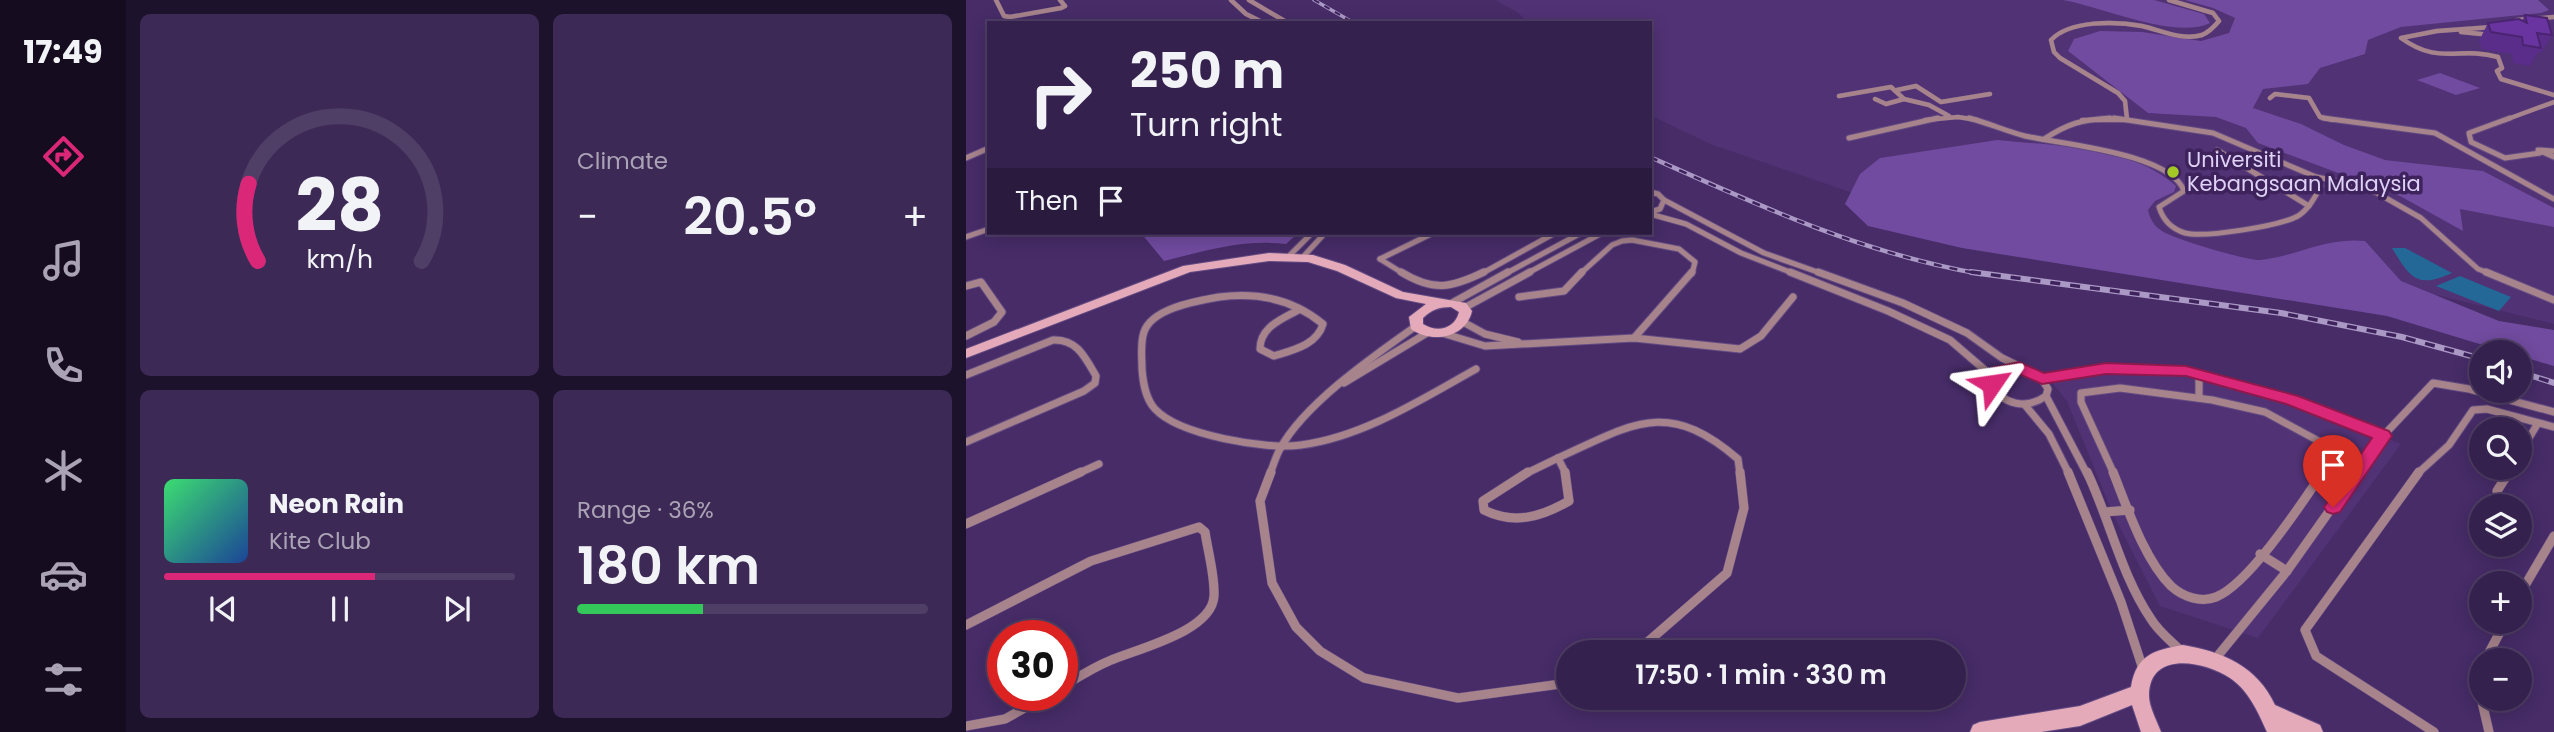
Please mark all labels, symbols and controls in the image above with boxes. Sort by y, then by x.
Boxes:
text: 17:49 [23,29,103,74]
text: 250 m [1130,37,1284,105]
icon: right [1015,49,1106,140]
text: Turn right [1130,102,1282,147]
icon: directions [39,132,88,181]
text: Climate [577,145,668,177]
place label: Universiti Kebangsaan Malaysia [2187,145,2421,198]
text: 28 [295,155,384,256]
marker: Universiti Kebangsaan Malaysia [2165,164,2181,180]
text: 20.5° [683,180,817,253]
icon: arrive [1092,182,1130,220]
text: Then [1015,183,1078,219]
text: − [577,190,598,243]
text: + [902,190,928,243]
icon: music [39,236,88,285]
text: km/h [306,242,373,277]
map controls [2469,340,2532,711]
button: sound [2469,340,2532,403]
icon: phone [39,341,88,390]
position arrow [1955,347,2029,421]
button: search [2469,417,2532,480]
pin [2303,435,2363,507]
icon: climate [39,446,88,495]
icon: arrive [2314,446,2352,484]
text: Neon Rain [269,486,404,522]
text: Range · 36% [577,494,714,526]
button: layers [2469,494,2532,557]
text: Kite Club [269,525,371,557]
text: 180 km [577,529,760,602]
icon: car [39,550,88,599]
button: + [2469,571,2532,634]
icon: previous [204,590,242,628]
icon: pause [321,590,359,628]
icon: next [438,590,476,628]
speed limit sign: 30 [987,620,1078,711]
button: − [2469,648,2532,711]
icon: filters [39,655,88,704]
text: 17:50 · 1 min · 330 m [1635,657,1887,693]

